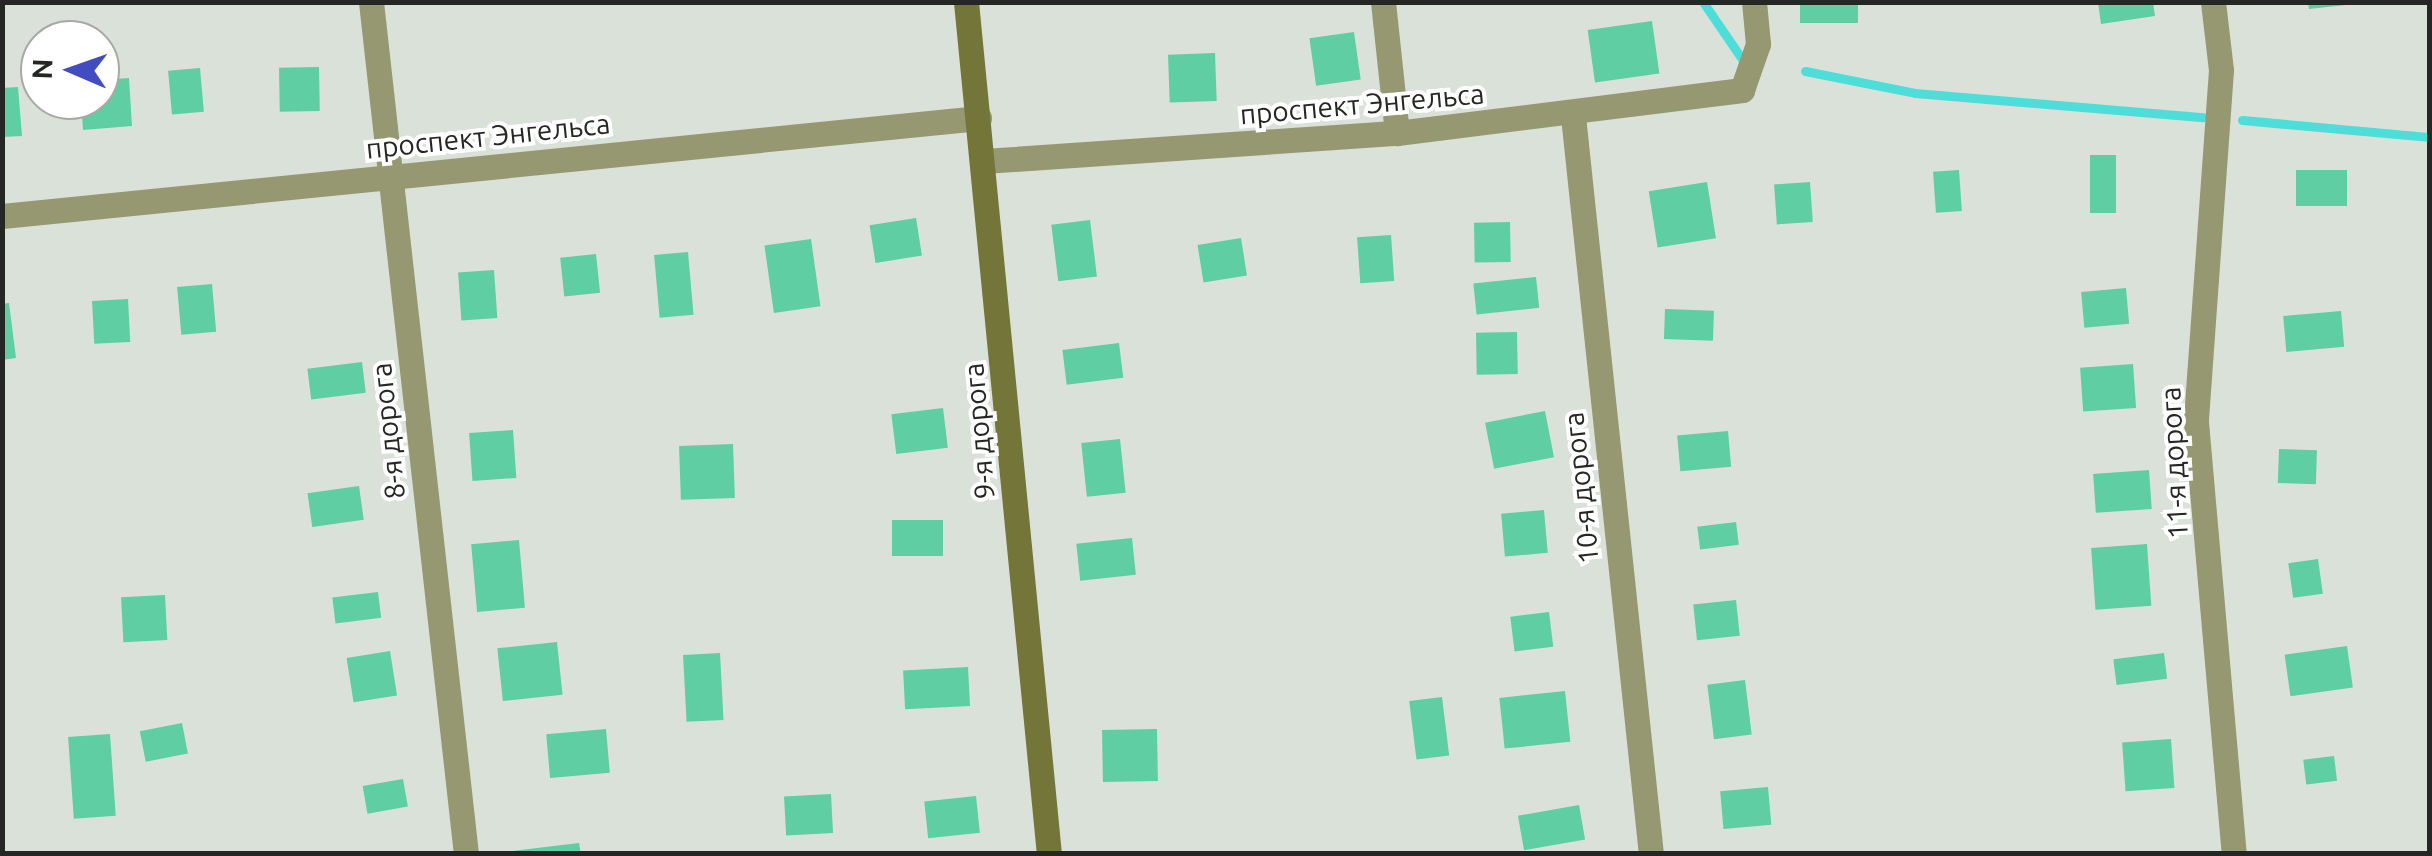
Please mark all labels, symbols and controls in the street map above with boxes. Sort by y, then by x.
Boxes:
north arrow [20,20,120,120]
text: N [26,58,57,80]
street label: проспект Энгельса [1238,77,1486,131]
street label: проспект Энгельса [364,106,612,166]
street label: 8-я дорога [364,361,412,501]
street label: 9-я дорога [956,361,1002,501]
street label: 11-я дорога [2153,386,2195,540]
street label: 10-я дорога [1556,410,1606,566]

